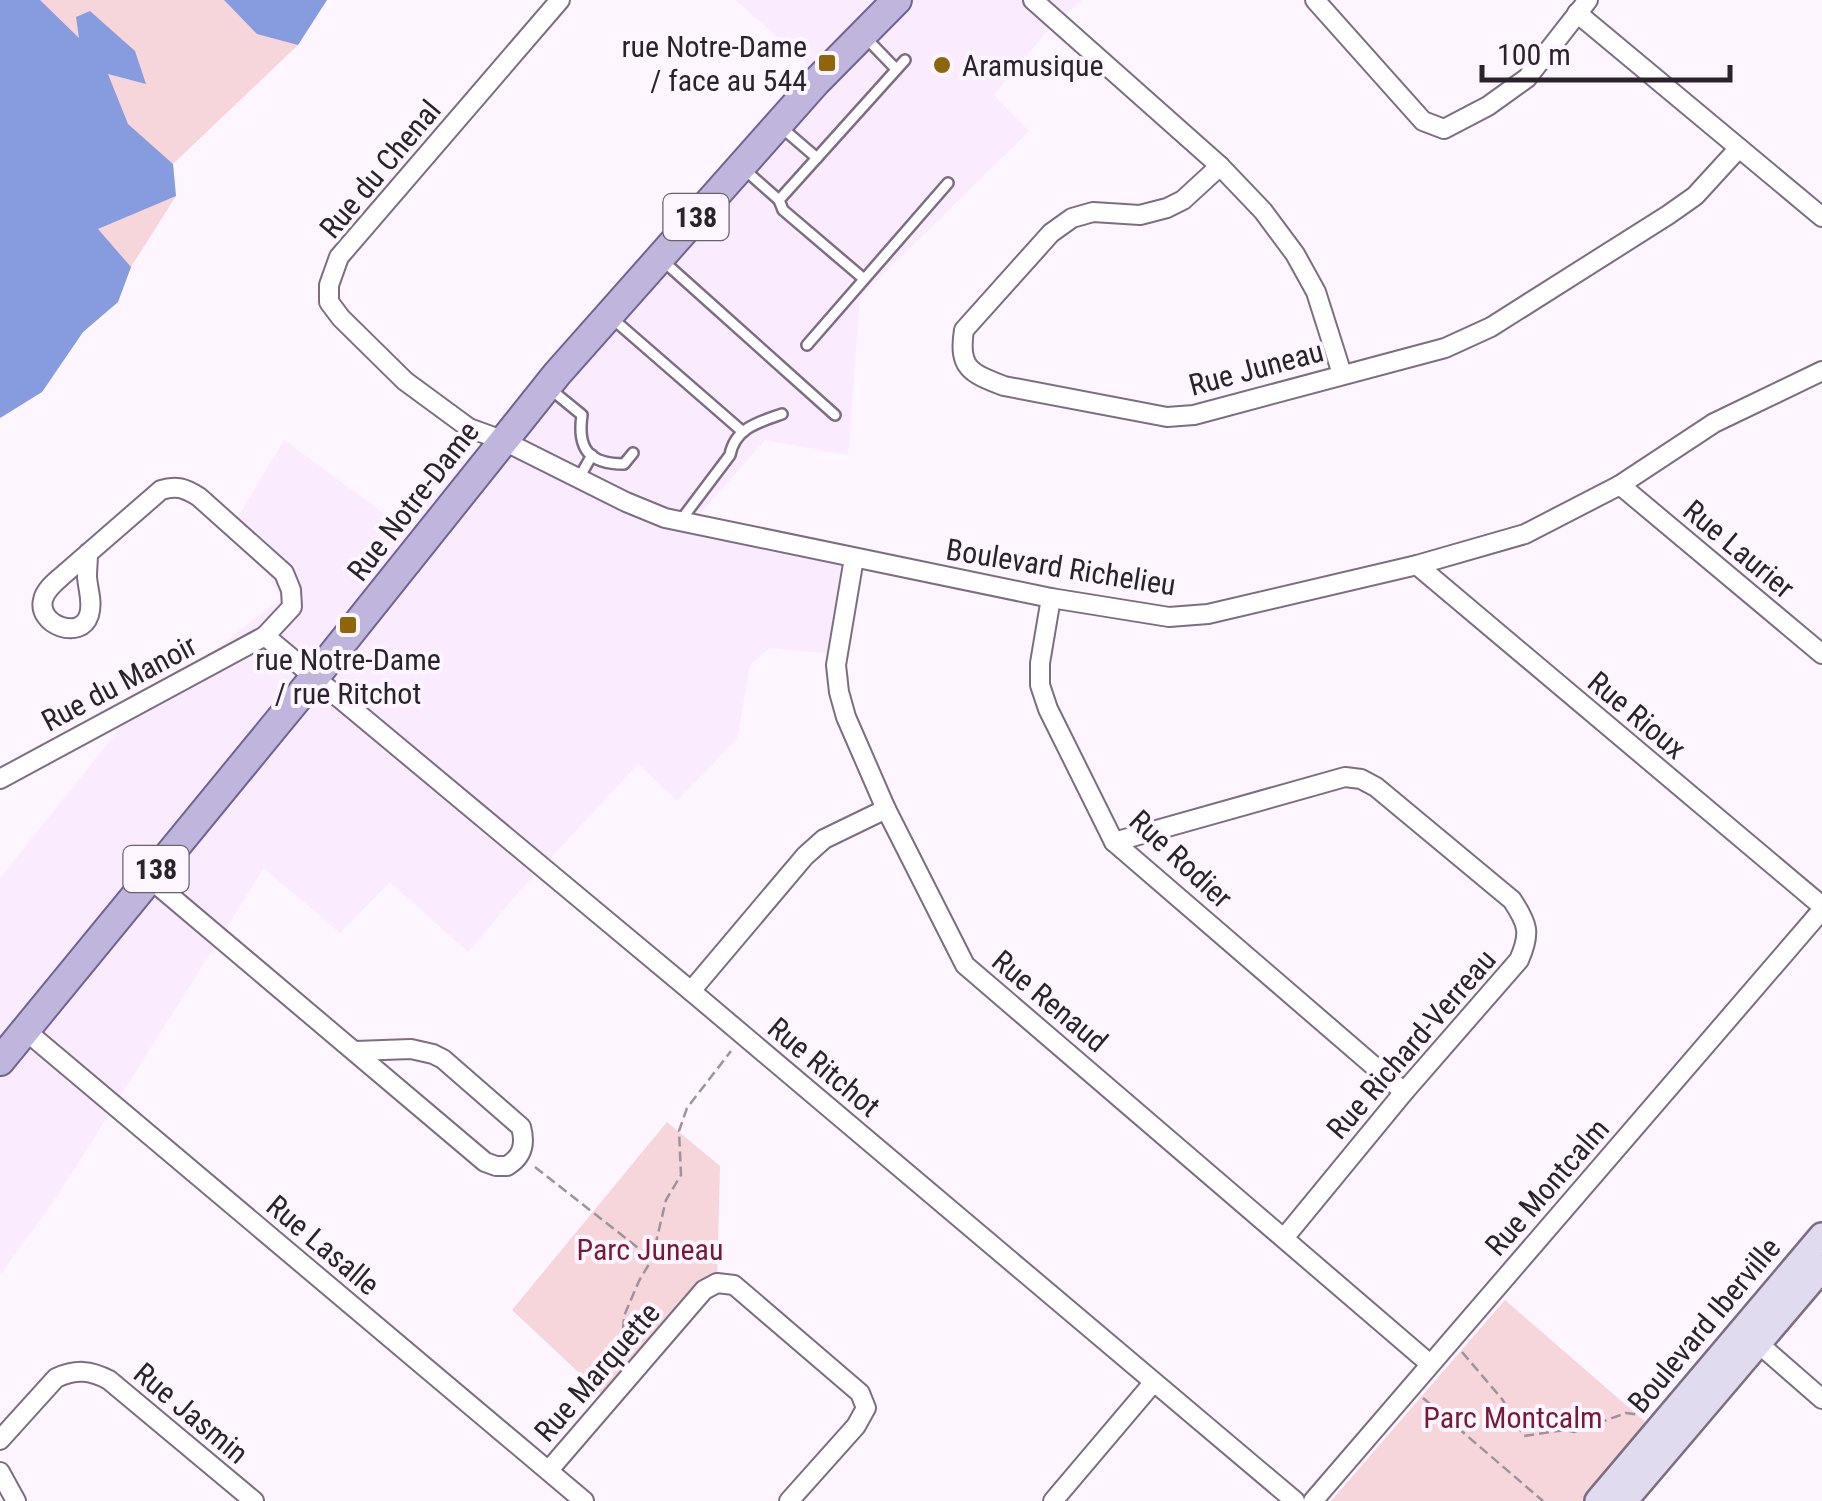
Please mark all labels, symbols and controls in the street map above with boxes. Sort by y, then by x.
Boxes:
scale bar [1482,20,1730,82]
place label: rue Notre-Dame / face au 544 [621,29,807,98]
text: 100 m [1497,37,1571,72]
place label: Aramusique [962,48,1103,83]
marker: rue Notre-Dame / face au 544 [816,52,838,74]
marker: Aramusique [931,54,953,76]
street label: Rue du Chenal [312,93,448,245]
road number: 138 [664,194,728,240]
street label: Rue Juneau [1185,333,1327,403]
street label: Rue Notre-Dame [340,414,486,588]
street label: Rue Laurier [1677,493,1801,605]
street label: Boulevard Richelieu [944,532,1178,602]
marker: rue Notre-Dame / rue Ritchot [337,614,359,636]
street label: Rue du Manoir [36,628,202,738]
place label: rue Notre-Dame / rue Ritchot [255,642,441,711]
street label: Rue Rioux [1581,664,1693,766]
street label: Rue Rodier [1123,803,1239,915]
road number: 138 [124,846,188,892]
street label: Rue Richard-Verreau [1319,942,1503,1146]
street label: Rue Renaud [985,943,1115,1059]
street label: Rue Ritchot [761,1010,887,1124]
street label: Rue Montcalm [1478,1111,1616,1263]
street label: Rue Lasalle [260,1188,386,1302]
street label: Boulevard Iberville [1621,1230,1787,1420]
park label: Parc Juneau [577,1232,723,1267]
street label: Rue Marquette [527,1295,667,1449]
street label: Rue Jasmin [127,1355,255,1471]
park label: Parc Montcalm [1423,1400,1603,1435]

